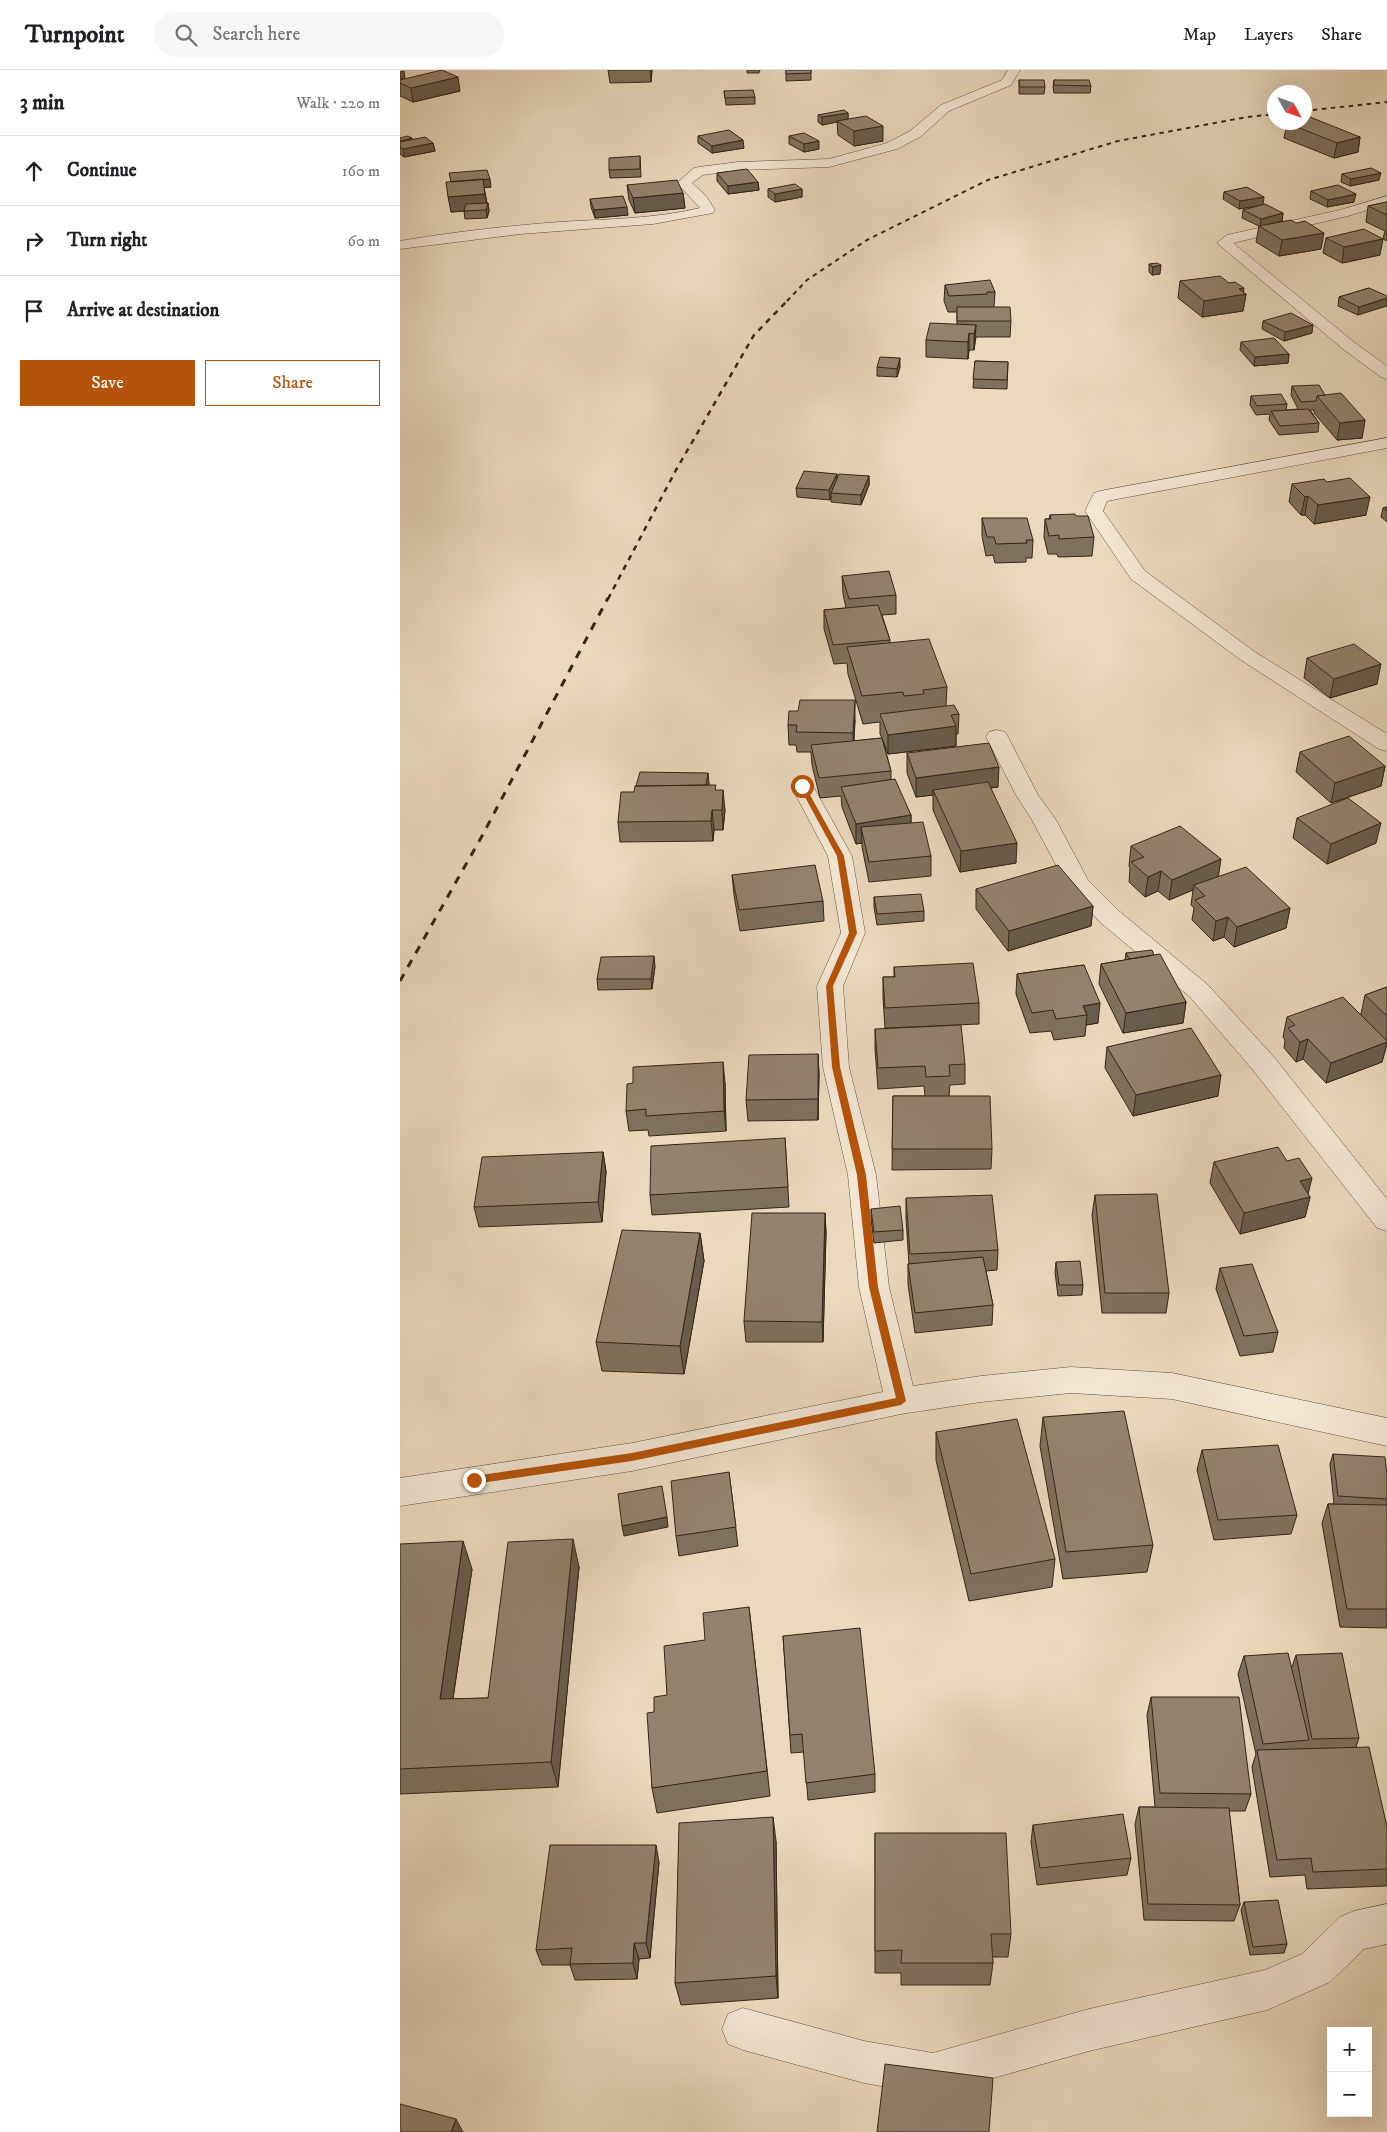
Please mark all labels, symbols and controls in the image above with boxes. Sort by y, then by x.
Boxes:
search box [154,12,504,57]
text: Turnpoint [25,20,124,50]
icon: search [172,21,200,49]
text: Search here [212,23,300,46]
text: Map [1183,24,1216,46]
text: Layers [1244,24,1293,46]
text: Share [1321,24,1362,46]
north arrow [1267,85,1312,130]
text: 3 min [20,90,65,116]
text: Walk · 220 m [296,93,380,113]
icon: ahead [20,157,48,185]
text: Continue [67,159,137,182]
text: 160 m [342,161,380,181]
icon: right [20,227,48,255]
text: Turn right [67,229,147,252]
text: 60 m [348,231,380,251]
icon: arrive [20,297,48,325]
text: Arrive at destination [67,299,219,322]
button: Save [20,360,195,406]
button: Share [205,360,380,406]
route start [791,775,814,798]
route end [463,1469,486,1492]
map controls [1327,2027,1372,2117]
button: + [1327,2027,1372,2072]
button: − [1327,2072,1372,2117]

